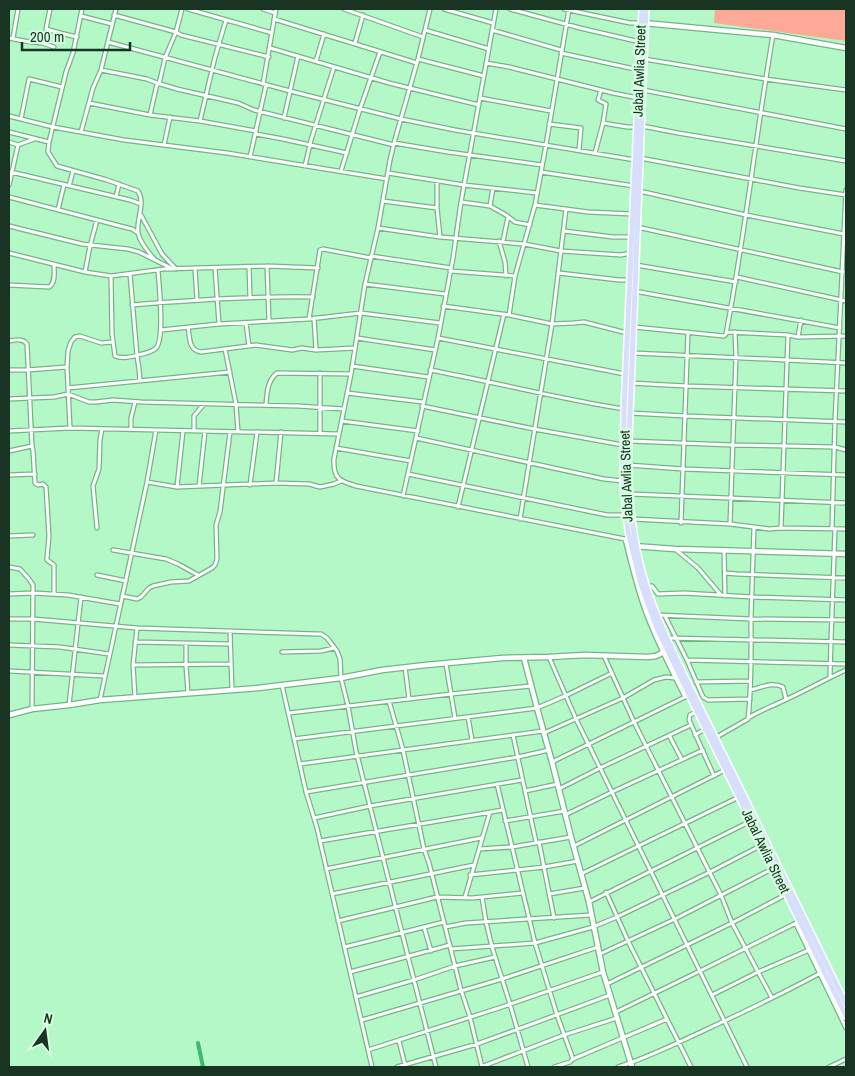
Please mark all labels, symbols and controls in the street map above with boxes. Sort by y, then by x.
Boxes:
scale bar [22,20,130,52]
street label: Jabal Awlia Street [628,25,650,117]
text: 200 m [30,26,64,47]
street label: Jabal Awlia Street [615,430,637,522]
street label: Jabal Awlia Street [738,806,794,896]
north arrow [20,1006,70,1056]
text: N [42,1009,54,1028]

